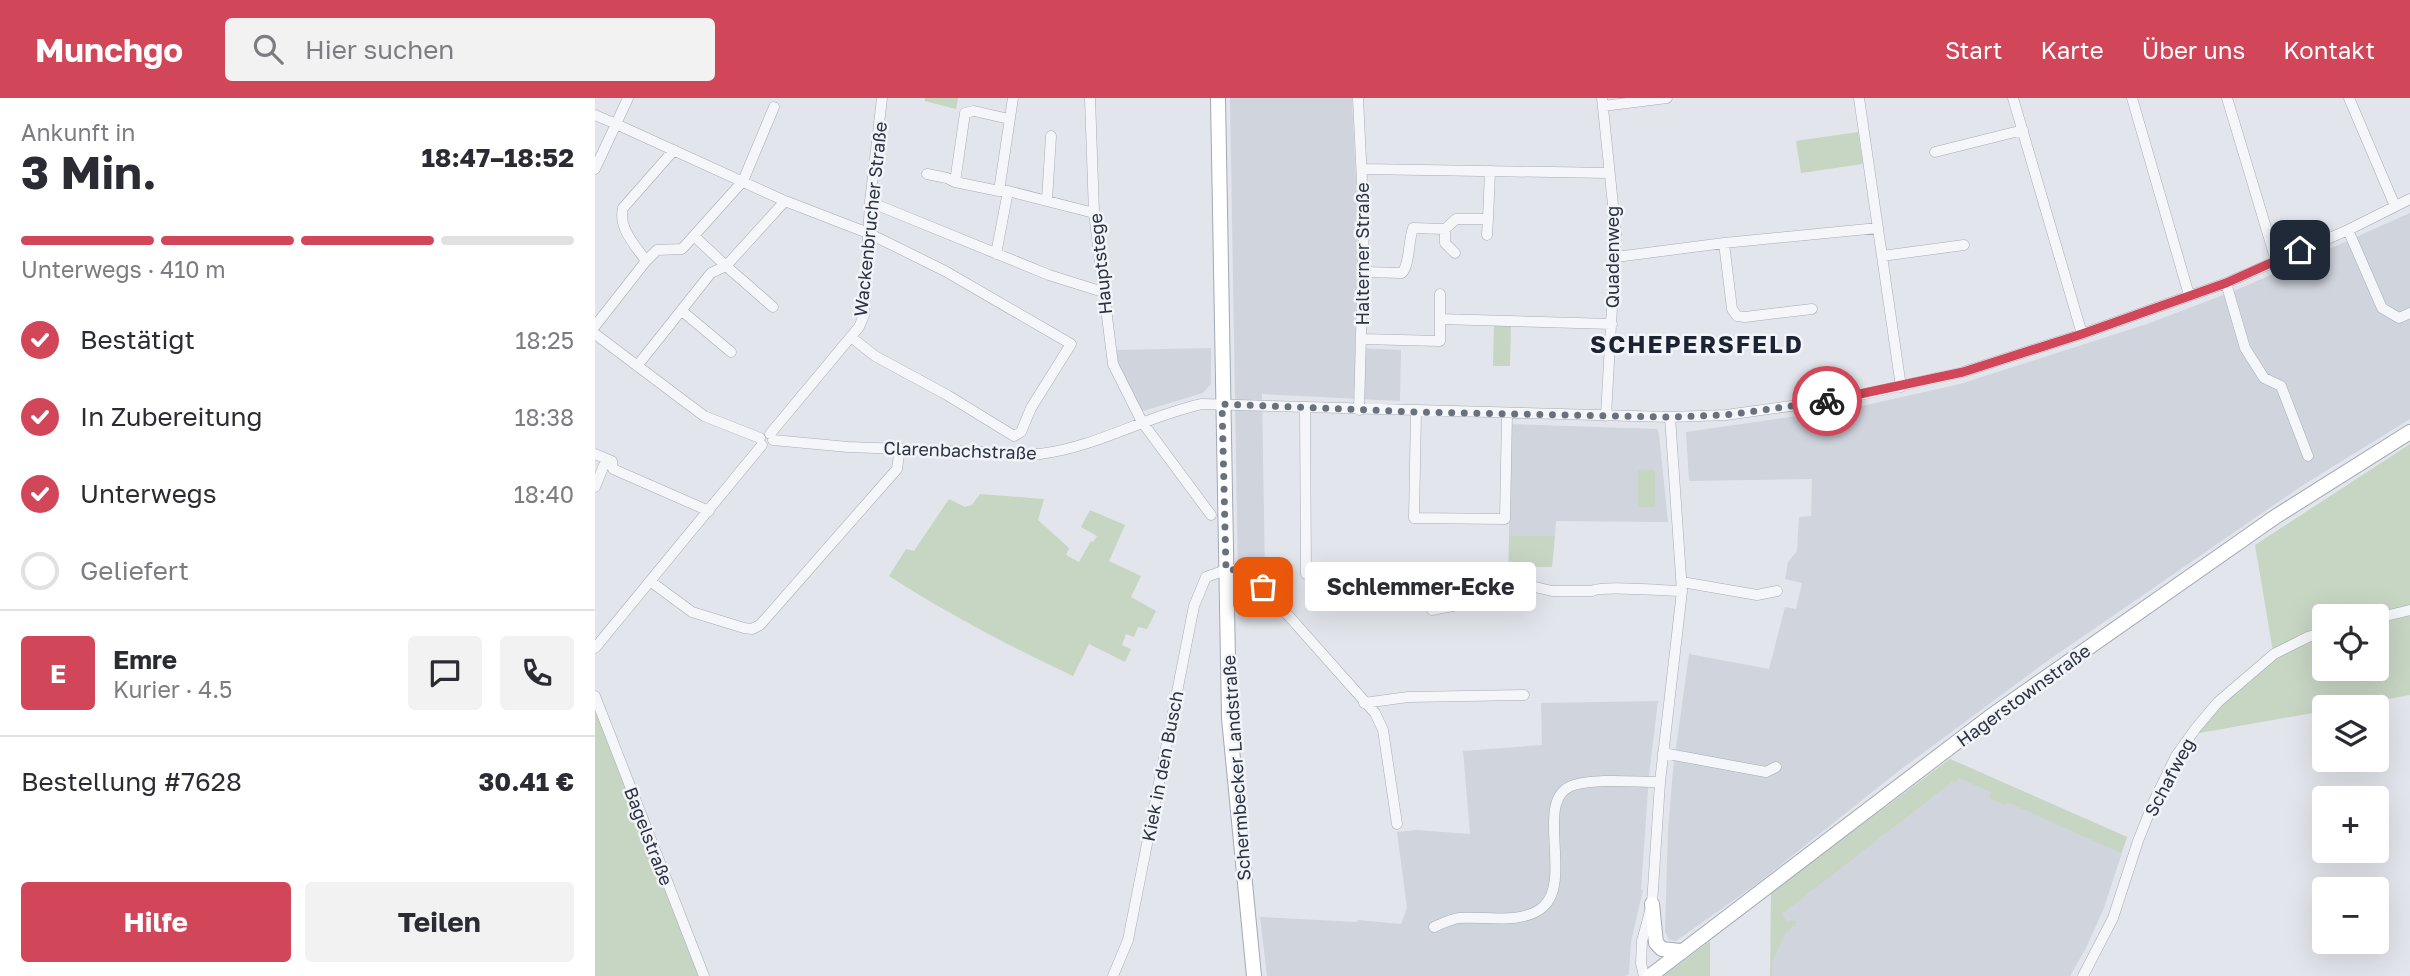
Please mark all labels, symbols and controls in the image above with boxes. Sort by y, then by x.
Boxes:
search box [225,18,715,81]
text: Munchgo [35,30,183,69]
icon: search [249,30,287,68]
text: Hier suchen [305,34,454,65]
text: Start [1945,35,2002,64]
text: Karte [2040,35,2104,64]
text: Über uns [2142,35,2245,64]
text: Kontakt [2283,35,2375,64]
text: Ankunft in [21,118,136,146]
street label: Wackenbrucher Straße [849,120,891,318]
text: 18:47–18:52 [421,142,574,173]
text: 3 Min. [21,144,157,199]
street label: Halterner Straße [1351,182,1373,326]
street label: Quadenweg [1601,206,1623,308]
street label: Hauptstege [1084,212,1116,316]
pin [2270,220,2330,280]
icon: home [2281,231,2319,269]
text: Unterwegs · 410 m [21,255,226,283]
icon: check [21,321,59,359]
text: Bestätigt [80,324,195,355]
text: 18:25 [515,326,574,354]
district label: SCHEPERSFELD [1590,329,1804,358]
courier [1792,366,1862,436]
icon: bike [1808,382,1846,420]
icon: check [21,398,59,436]
text: In Zubereitung [80,401,263,432]
text: 18:38 [514,403,574,431]
street label: Clarenbachstraße [883,436,1037,464]
icon: check [21,475,59,513]
text: Unterwegs [80,478,217,509]
text: 18:40 [514,480,574,508]
text: Geliefert [80,555,189,586]
pin [1233,557,1293,617]
callout: Schlemmer-Ecke [1305,562,1536,612]
icon: bag [1244,568,1282,606]
text: Schlemmer-Ecke [1327,572,1515,600]
map controls [2312,604,2389,954]
button: locate [2312,604,2389,681]
button: chat [408,636,482,710]
button: phone [500,636,574,710]
street label: Hagerstownstraße [1952,639,2094,751]
text: Emre [113,644,177,675]
street label: Schermbecker Landstraße [1217,654,1255,882]
text: E [50,658,66,689]
text: Kurier · 4.5 [113,675,232,703]
street label: Kiek in den Busch [1137,689,1187,843]
button: layers [2312,695,2389,772]
street label: Schafweg [2139,734,2199,820]
text: Bestellung #7628 [21,766,242,797]
text: 30.41 € [478,766,574,797]
street label: Bagelstraße [620,783,678,889]
button: + [2312,786,2389,863]
button: − [2312,877,2389,954]
button: Hilfe [21,882,291,962]
button: Teilen [305,882,574,962]

